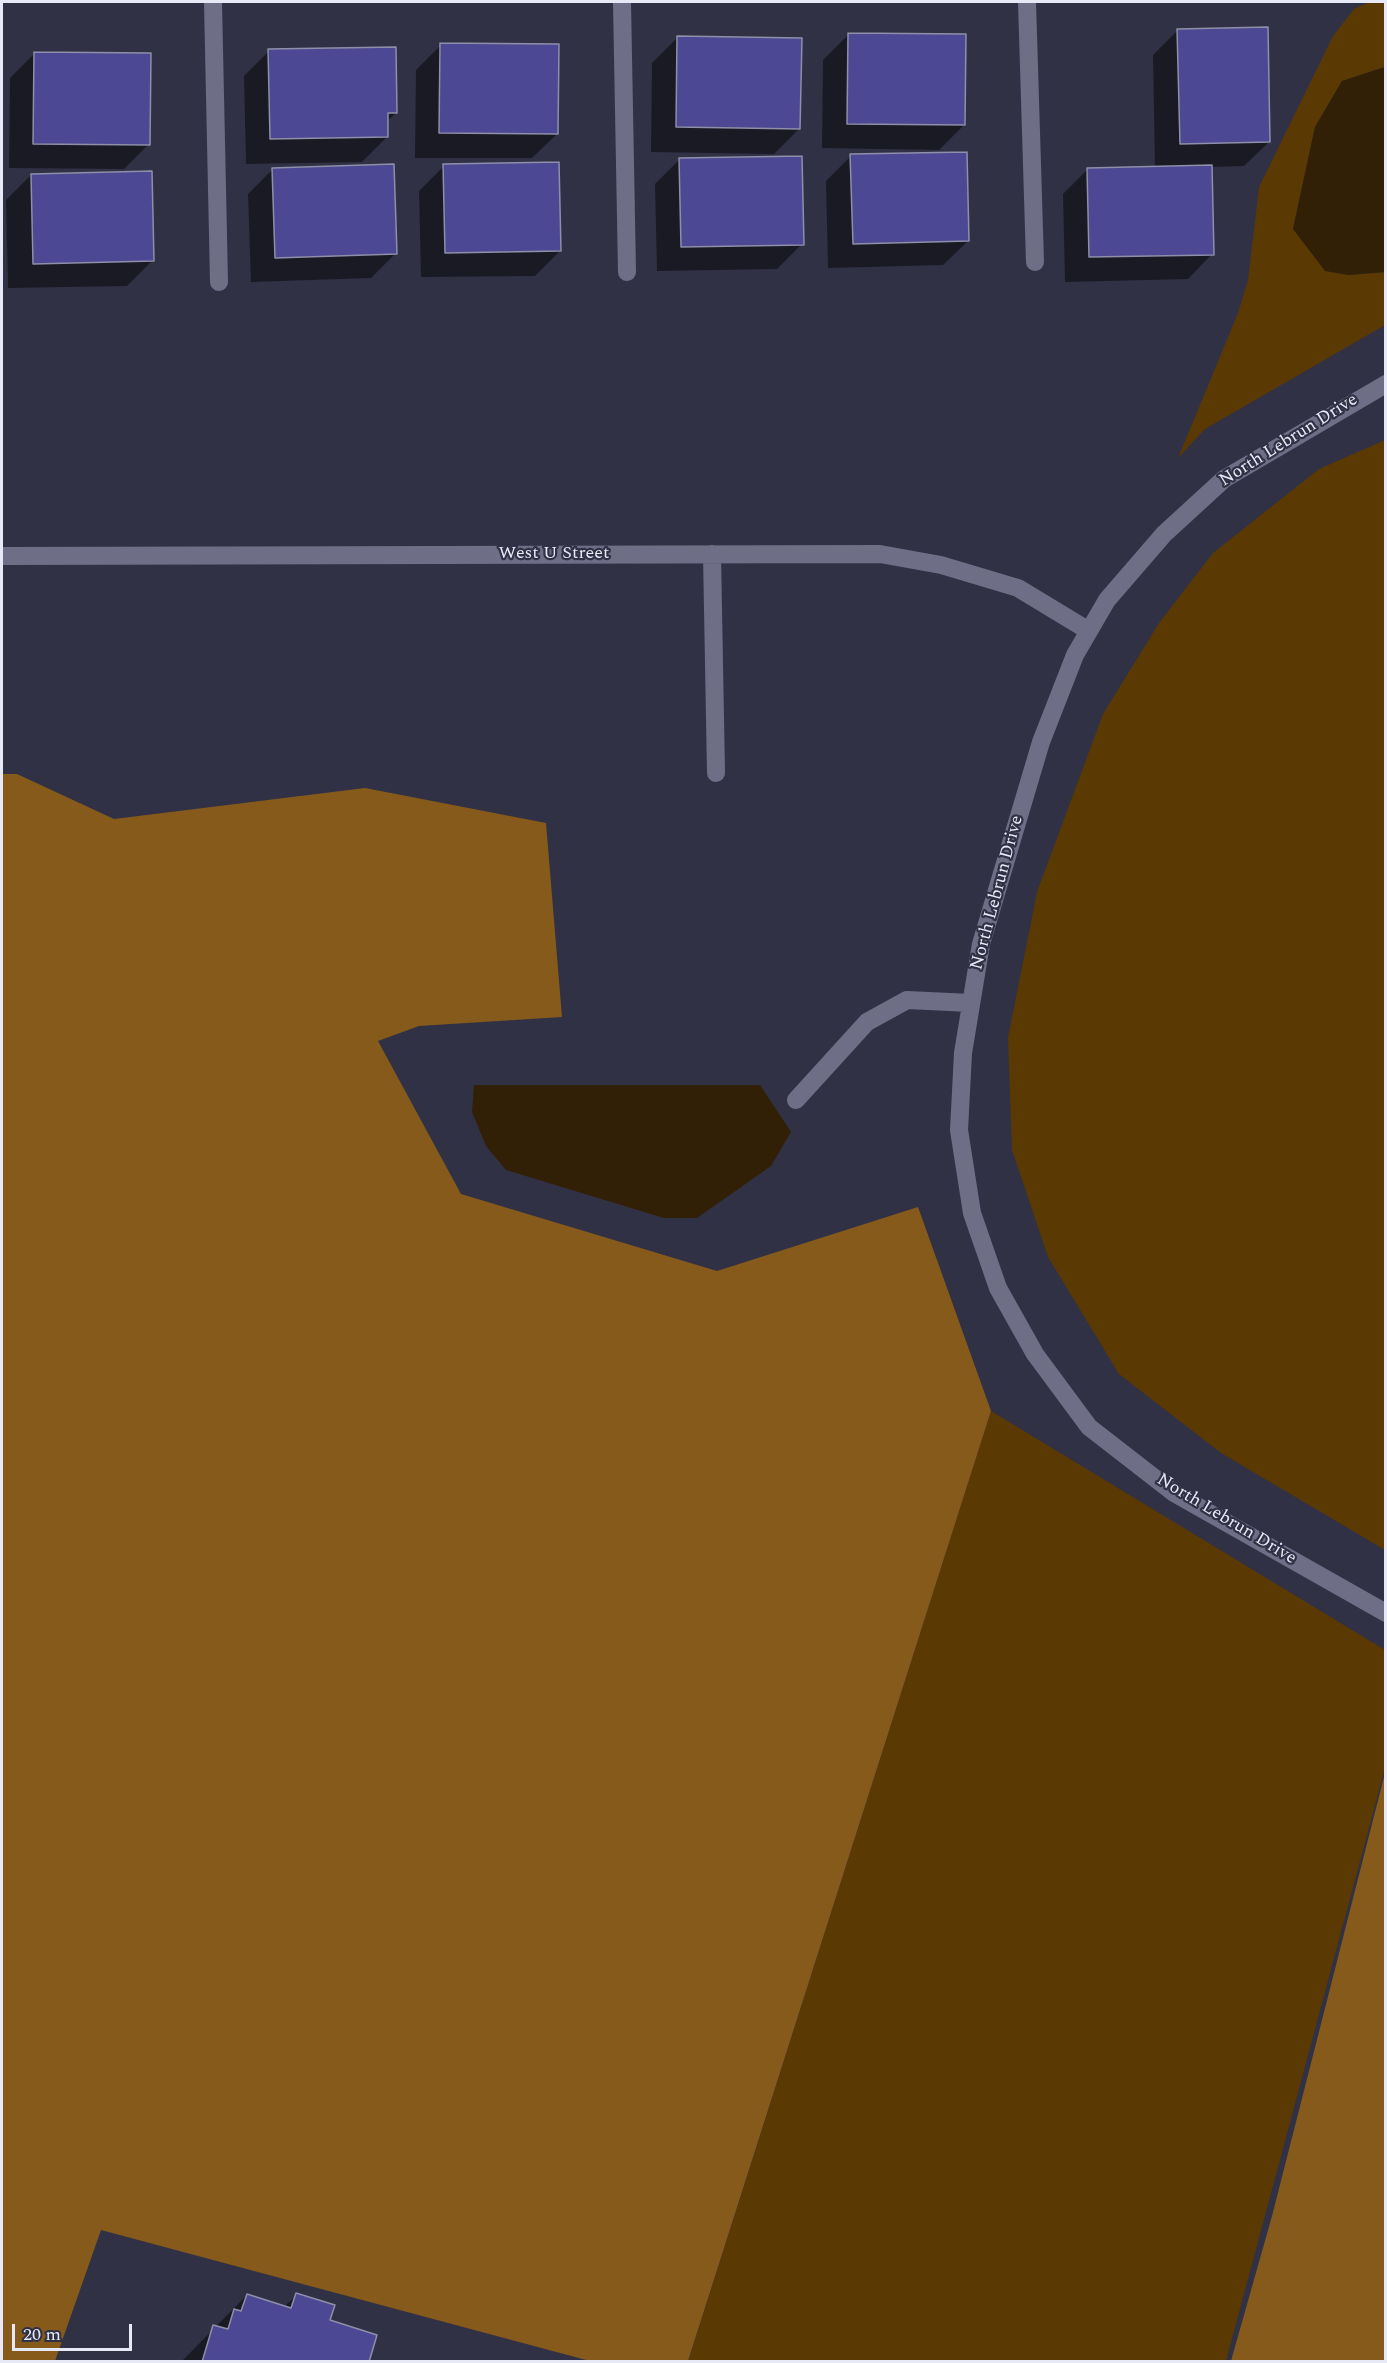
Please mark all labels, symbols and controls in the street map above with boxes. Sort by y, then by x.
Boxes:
street label: North Lebrun Drive [1216,390,1362,492]
street label: West U Street [499,543,609,565]
street label: North Lebrun Drive [967,813,1029,973]
street label: North Lebrun Drive [1152,1470,1300,1570]
scale bar [15,2312,135,2350]
text: 20 m [23,2321,61,2348]

